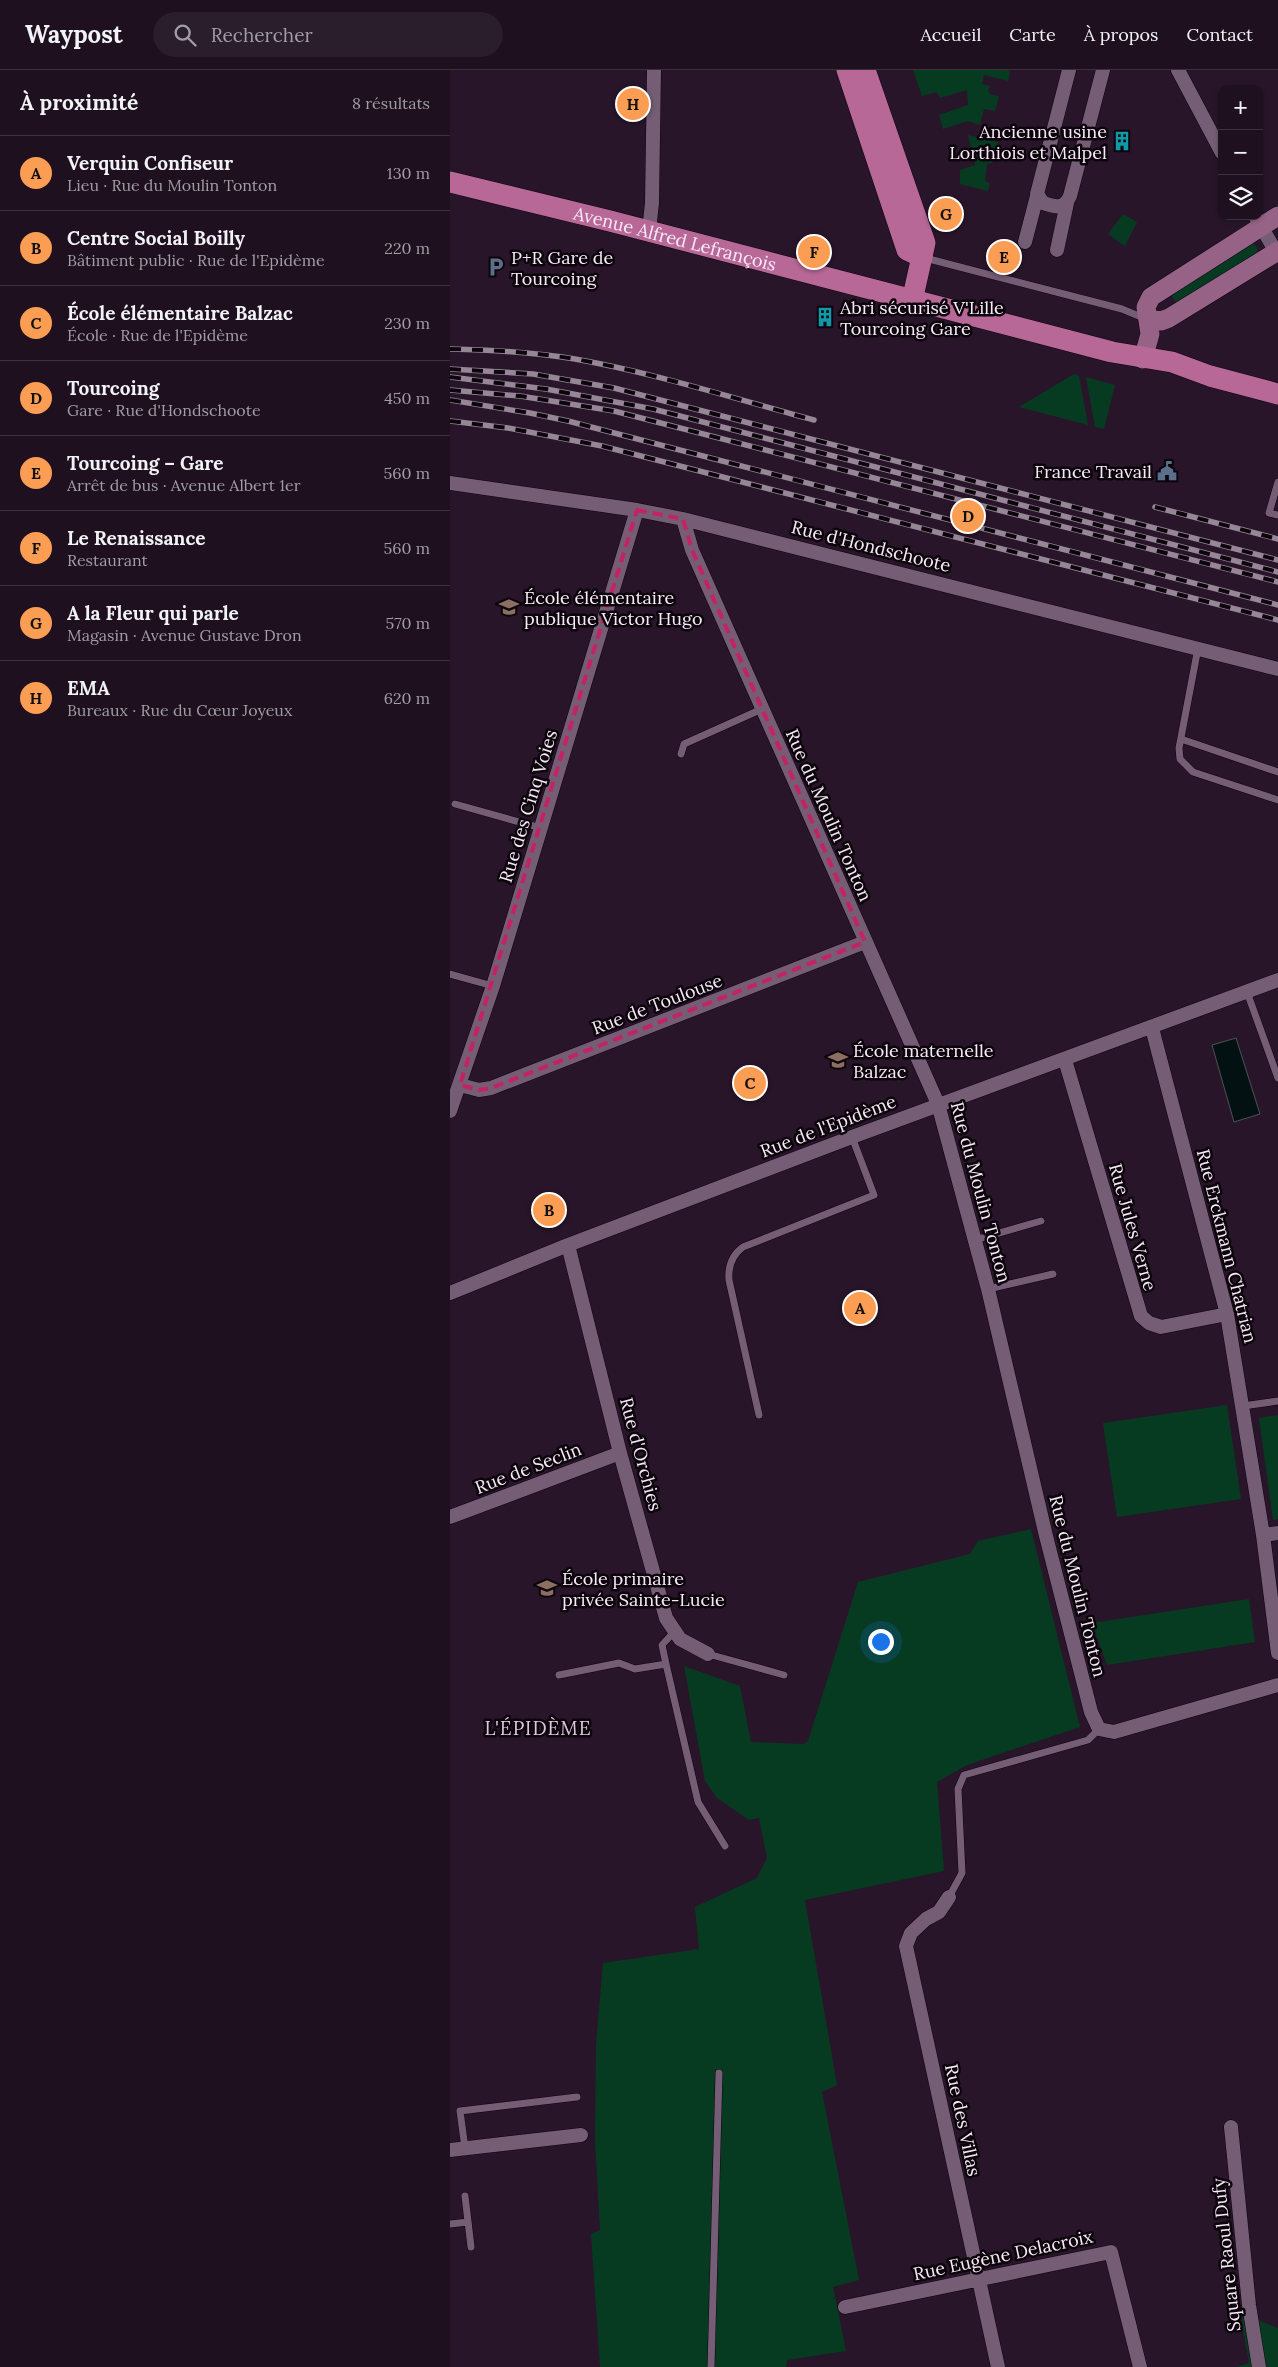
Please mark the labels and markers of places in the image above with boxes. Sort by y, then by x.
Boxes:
pin: H [617,85,649,123]
place label: Ancienne usine Lorthiois et Malpel [949,120,1107,164]
building icon: Ancienne usine Lorthiois et Malpel [1111,130,1133,152]
pin: G [930,195,962,233]
pin: F [798,233,830,271]
pin: E [988,238,1020,276]
place label: P+R Gare de Tourcoing [511,246,613,290]
parking icon: P+R Gare de Tourcoing [485,256,507,278]
place label: Abri sécurisé V'Lille Tourcoing Gare [839,296,1004,340]
building icon: Abri sécurisé V'Lille Tourcoing Gare [814,306,836,328]
place label: France Travail [1034,460,1152,483]
public building icon: France Travail [1156,460,1178,482]
pin: D [952,497,984,535]
place label: École élémentaire publique Victor Hugo [524,586,702,630]
school or university icon: École élémentaire publique Victor Hugo [498,596,520,618]
place label: École maternelle Balzac [853,1039,994,1083]
school or university icon: École maternelle Balzac [827,1049,849,1071]
pin: C [734,1064,766,1102]
pin: B [533,1191,565,1229]
pin: A [844,1289,876,1327]
place label: École primaire privée Sainte-Lucie [562,1567,725,1611]
school or university icon: École primaire privée Sainte-Lucie [536,1577,558,1599]

